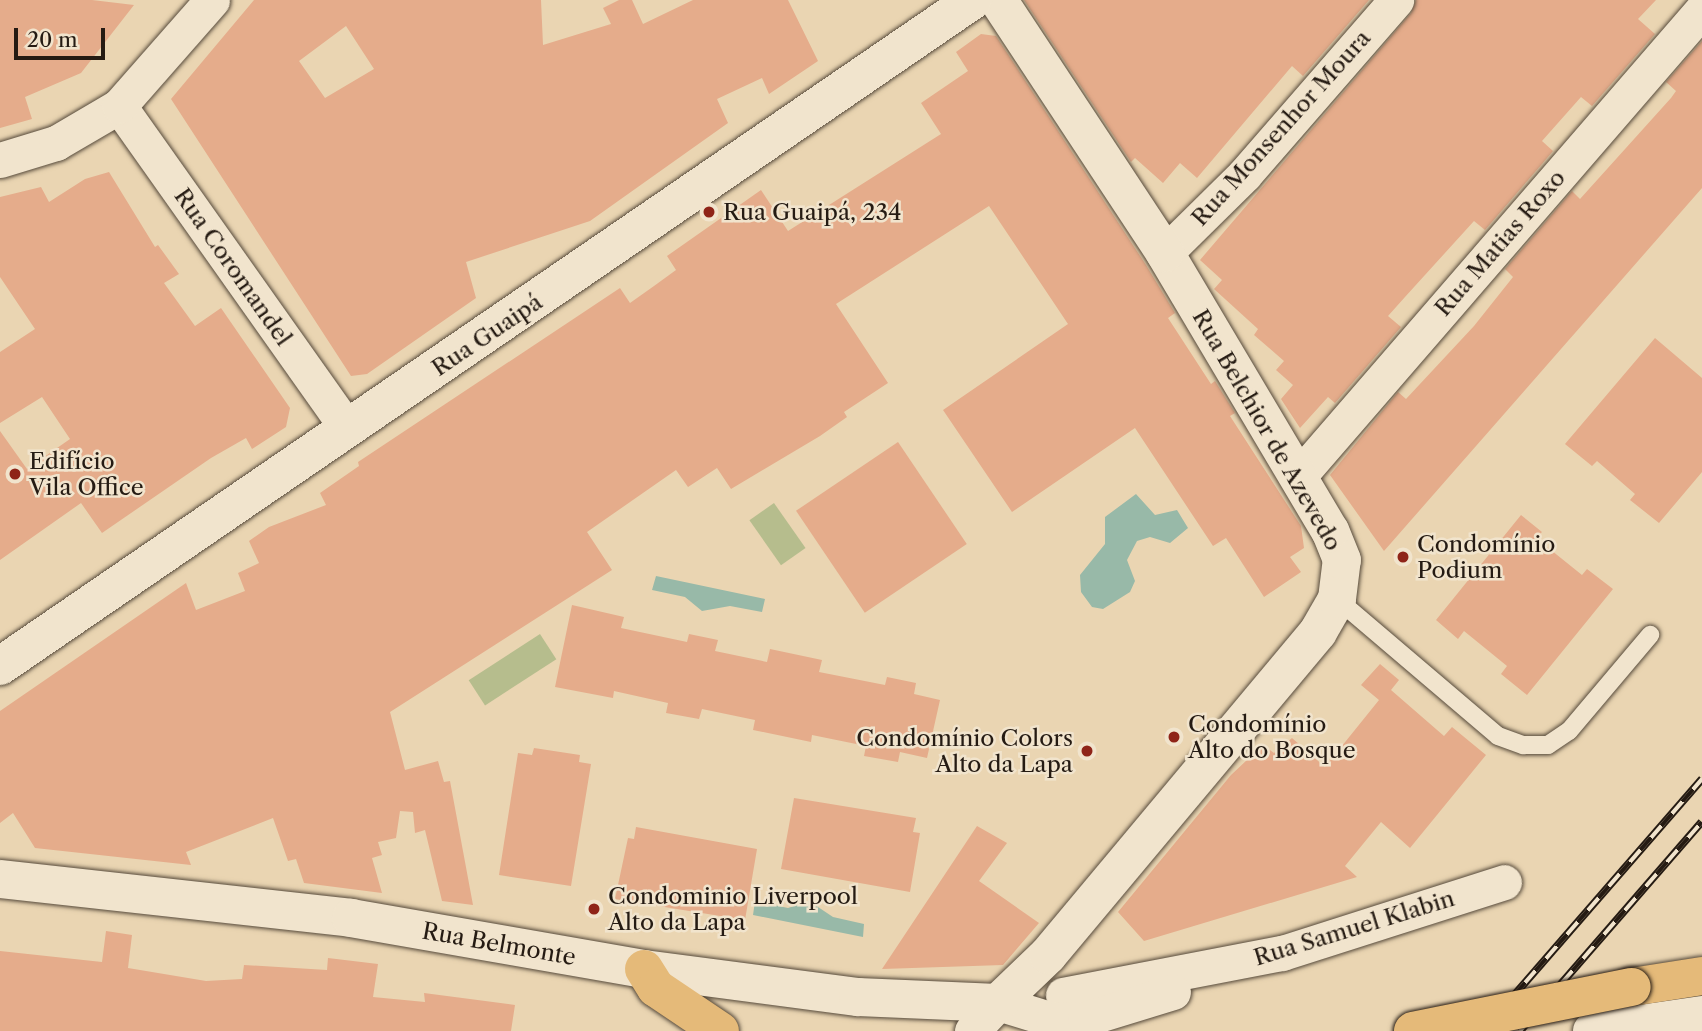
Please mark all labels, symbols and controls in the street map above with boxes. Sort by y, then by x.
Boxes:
scale bar [18,14,108,58]
street label: Rua Monsenhor Moura [1186,24,1376,232]
text: 20 m [27,27,78,52]
street label: Rua Matias Roxo [1429,164,1571,322]
street label: Rua Coromandel [168,183,298,351]
place label: Rua Guaipá, 234 [723,198,902,226]
marker: Rua Guaipá, 234 [701,204,717,220]
street label: Rua Guaipá [426,288,548,382]
street label: Rua Belchior de Azevedo [1186,304,1348,556]
place label: Edifício Vila Office [29,447,144,501]
marker: Edifício Vila Office [7,466,23,482]
place label: Condomínio Podium [1417,530,1555,584]
marker: Condomínio Podium [1395,549,1411,565]
place label: Condomínio Alto do Bosque [1188,710,1356,764]
place label: Condomínio Colors Alto da Lapa [856,724,1073,778]
marker: Condomínio Alto do Bosque [1166,729,1182,745]
marker: Condomínio Colors Alto da Lapa [1079,743,1095,759]
place label: Condominio Liverpool Alto da Lapa [608,882,858,936]
street label: Rua Samuel Klabin [1250,884,1458,972]
marker: Condominio Liverpool Alto da Lapa [586,901,602,917]
street label: Rua Belmonte [420,917,578,971]

